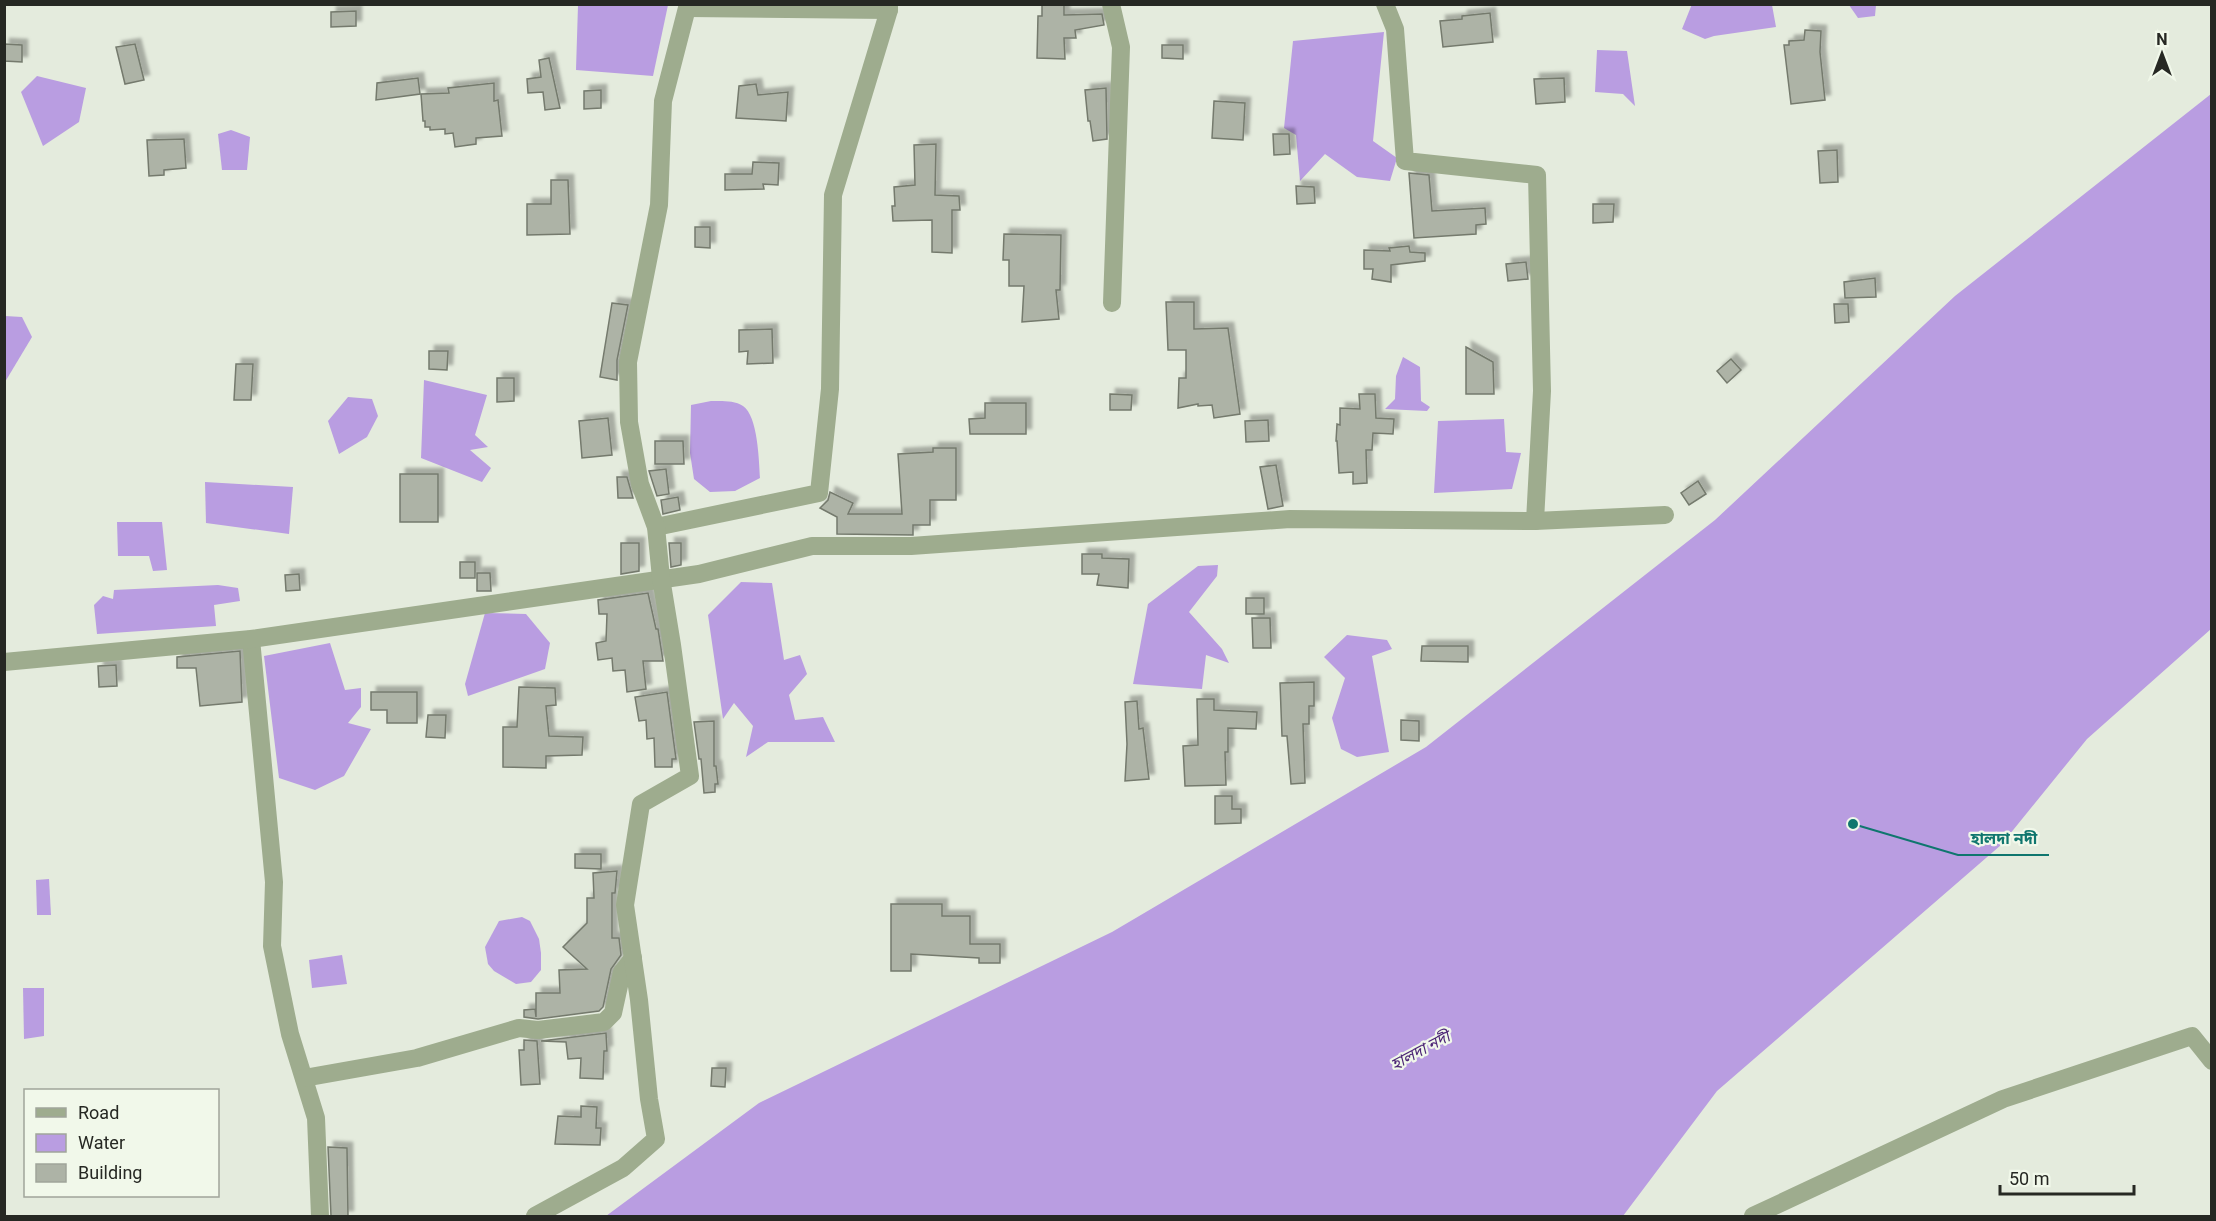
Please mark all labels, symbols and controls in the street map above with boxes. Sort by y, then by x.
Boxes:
north arrow [2132,24,2192,84]
text: N [2156,30,2168,49]
callout: হালদা নদী [1958,821,2049,855]
text: হালদা নদী [1970,829,2038,848]
water label: হালদা নদী [1387,1026,1455,1074]
legend [24,1089,219,1197]
text: Road [78,1102,119,1123]
text: Water [78,1132,125,1153]
scale bar [2000,1158,2134,1196]
text: Building [78,1162,142,1183]
text: 50 m [2009,1168,2049,1189]

